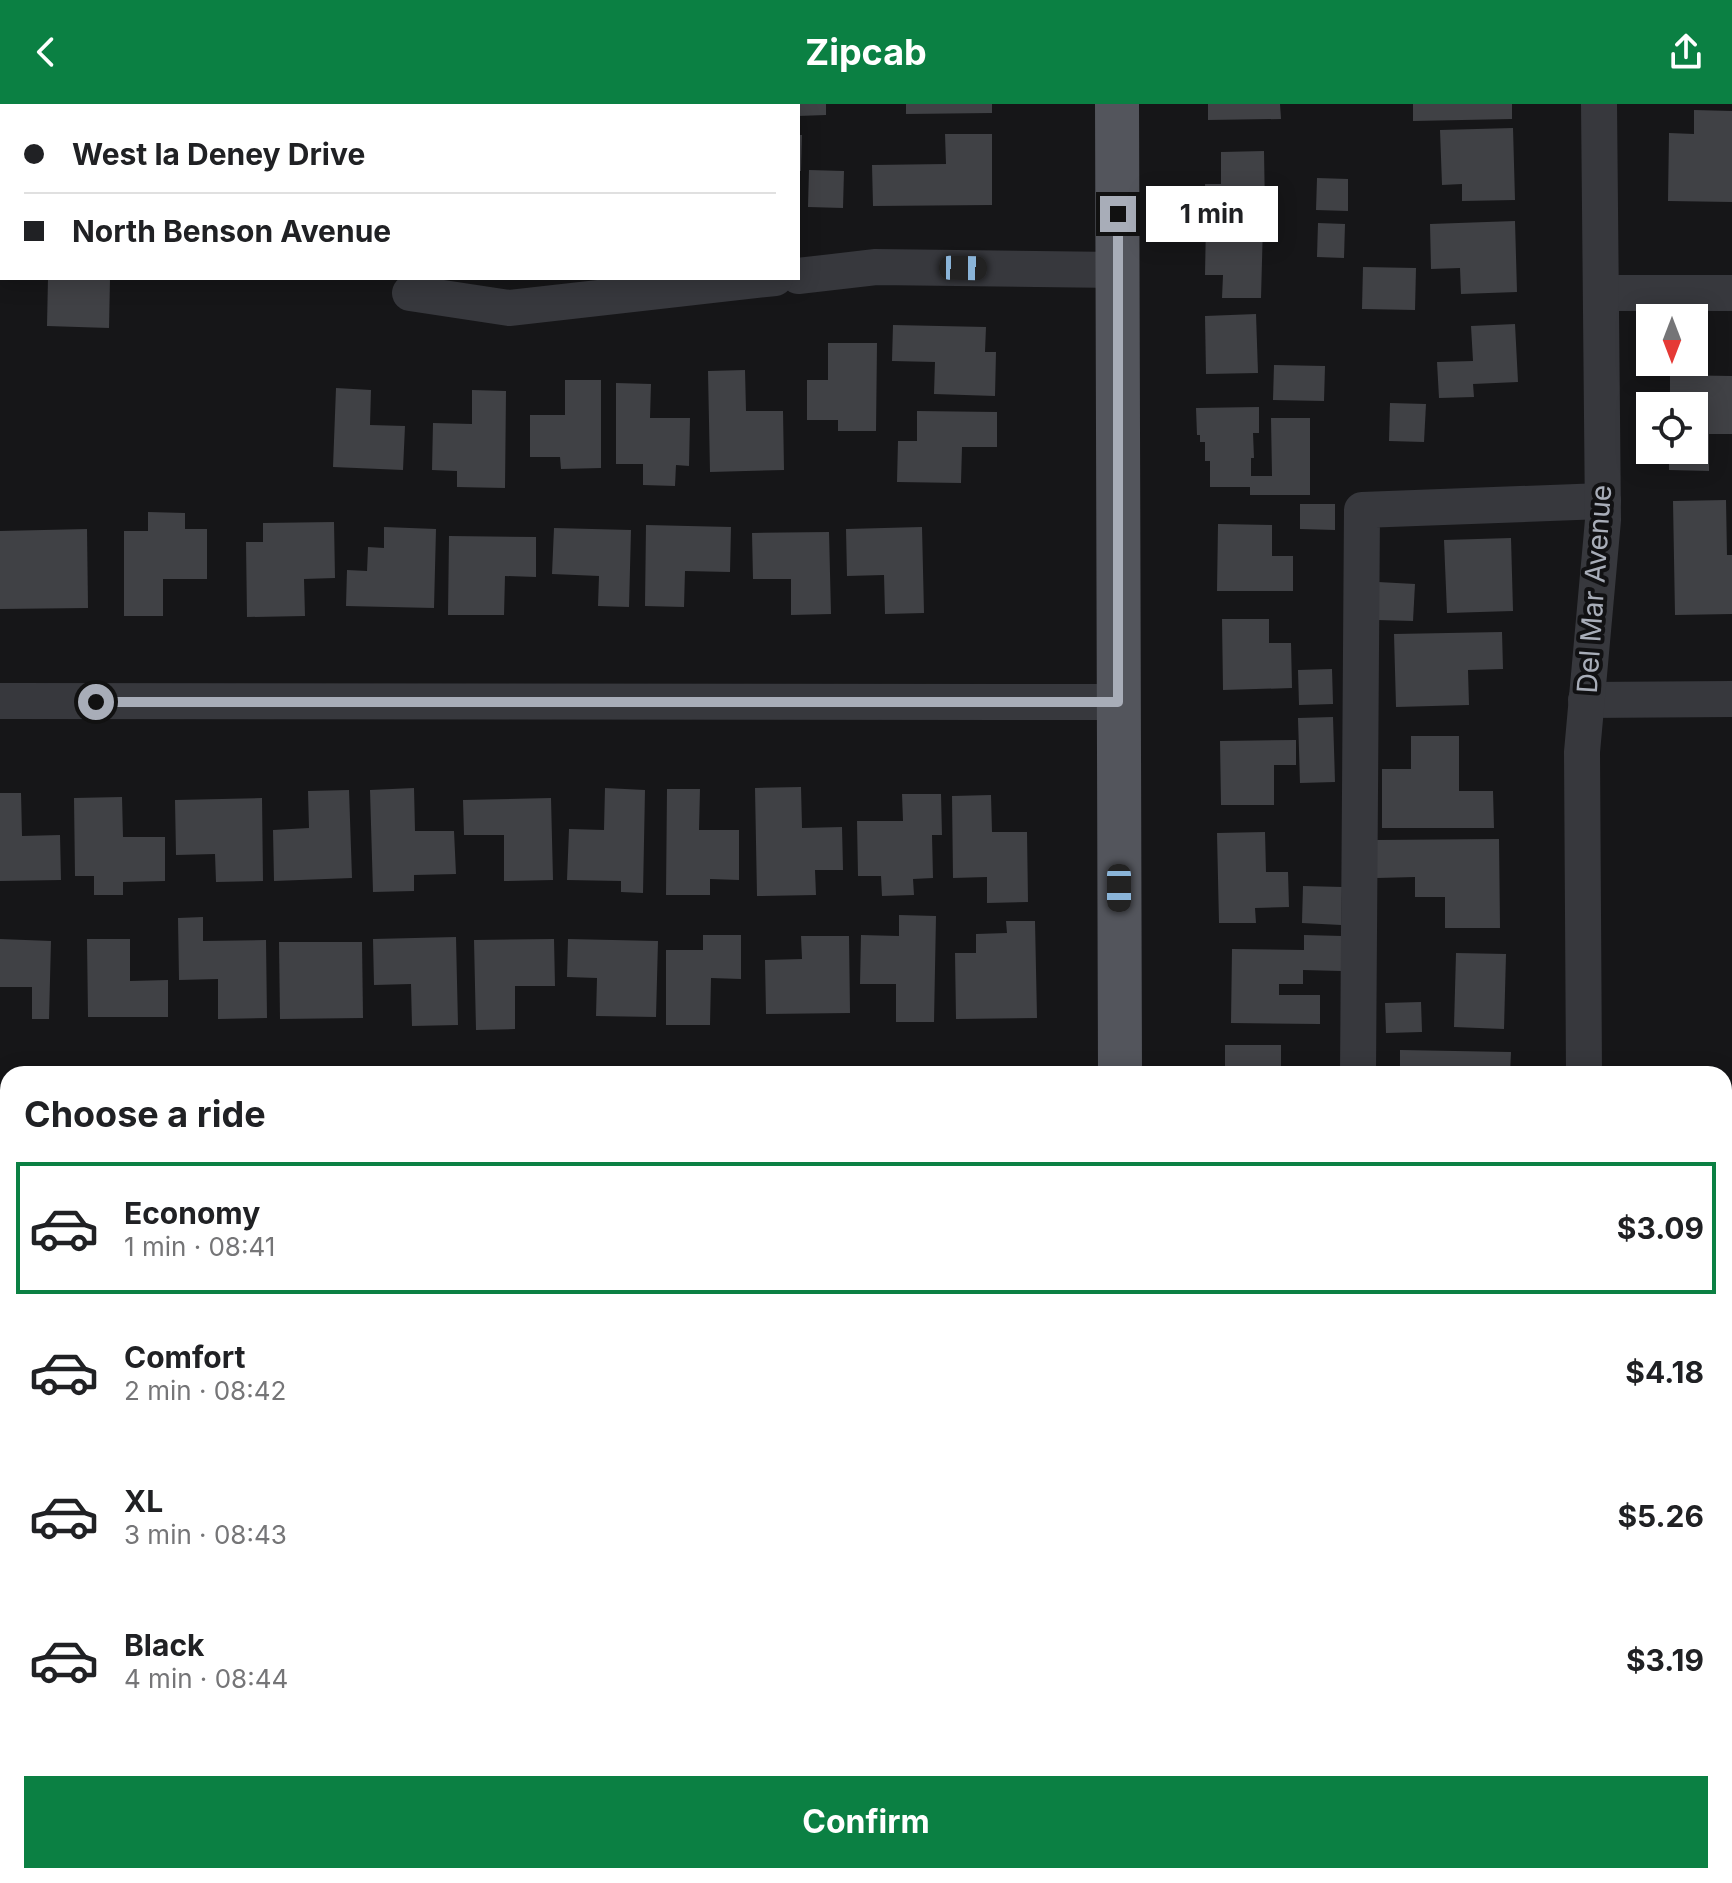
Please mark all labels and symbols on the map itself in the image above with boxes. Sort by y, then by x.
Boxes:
callout: 1 min [1146,186,1278,242]
route end [1100,196,1136,232]
car [939,256,987,280]
north arrow [1636,304,1708,376]
street label: Del Mar Avenue [1570,484,1618,694]
route start [78,684,114,720]
car [1107,864,1131,912]

